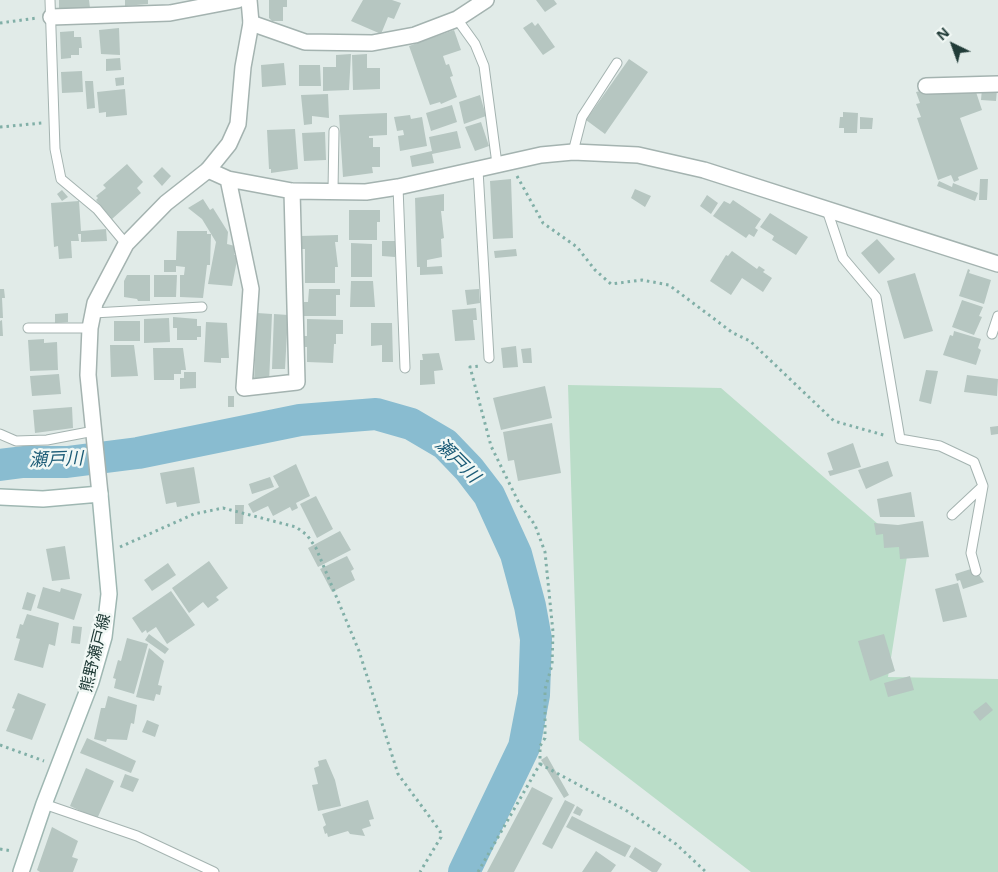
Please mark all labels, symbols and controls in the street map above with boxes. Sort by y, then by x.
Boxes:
north arrow [928,20,978,70]
text: N [932,23,953,44]
water label: 瀬戸川 [430,434,484,488]
water label: 瀬戸川 [29,448,83,472]
street label: 熊野瀬戸線 [77,612,115,694]

